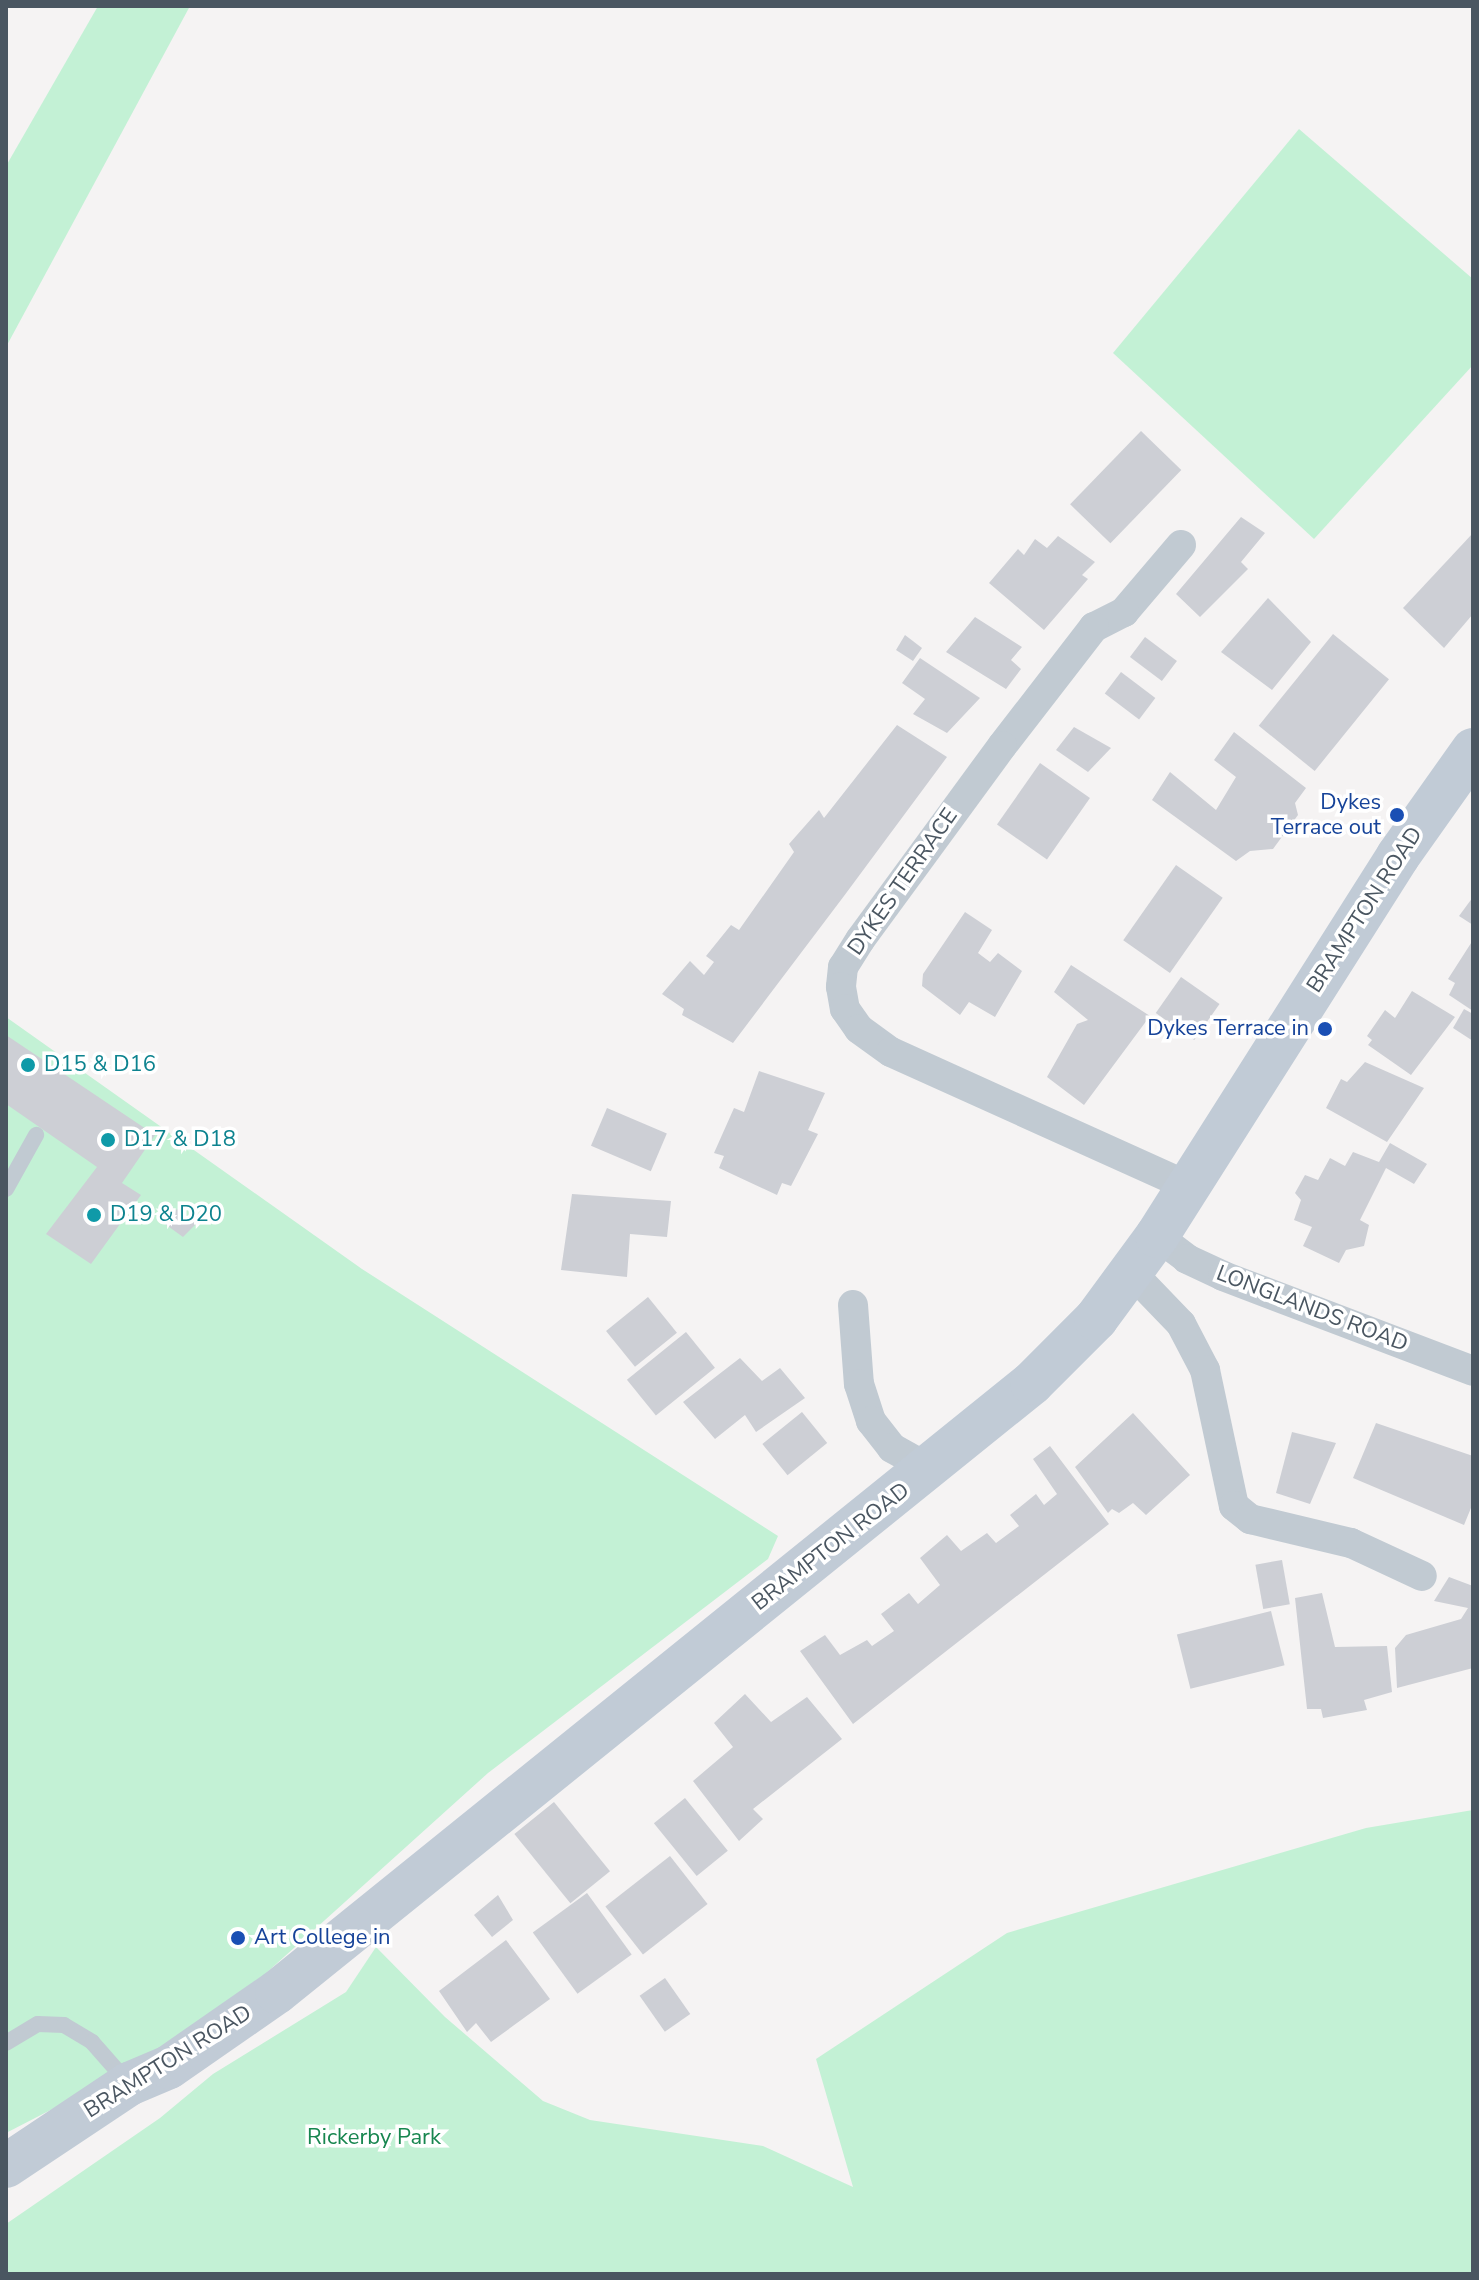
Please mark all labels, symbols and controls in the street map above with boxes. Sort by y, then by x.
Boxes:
place label: Dykes Terrace out [1271,789,1381,840]
street label: DYKES TERRACE [843,804,963,960]
marker: Dykes Terrace out [1388,806,1406,824]
street label: BRAMPTON ROAD [1302,822,1428,998]
place label: Dykes Terrace in [1147,1016,1309,1042]
marker: Dykes Terrace in [1316,1020,1334,1038]
place label: D15 & D16 [44,1052,156,1078]
marker: D15 & D16 [19,1056,37,1074]
place label: D17 & D18 [124,1127,236,1153]
marker: D17 & D18 [99,1131,117,1149]
place label: D19 & D20 [110,1202,222,1228]
marker: D19 & D20 [85,1206,103,1224]
street label: LONGLANDS ROAD [1212,1260,1412,1358]
street label: BRAMPTON ROAD [747,1477,915,1617]
place label: Art College in [254,1925,391,1951]
marker: Art College in [229,1929,247,1947]
street label: BRAMPTON ROAD [79,2000,257,2124]
park label: Rickerby Park [307,2125,441,2151]

